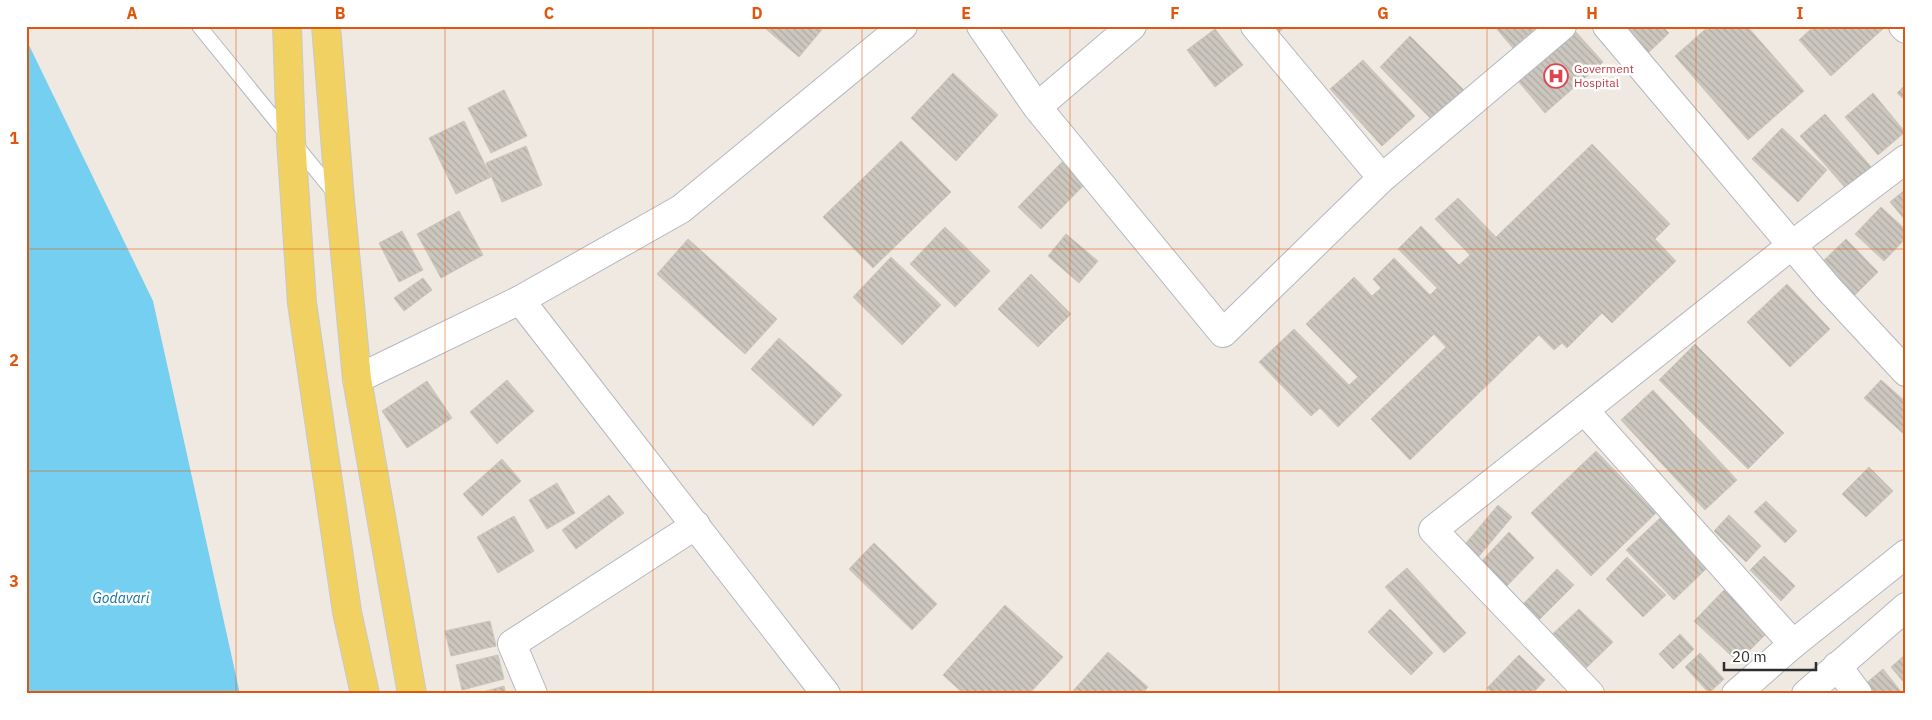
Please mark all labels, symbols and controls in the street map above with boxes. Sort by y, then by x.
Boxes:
text: A [127,3,138,23]
text: B [335,3,346,23]
text: C [544,3,554,23]
text: D [751,3,763,23]
text: E [961,3,971,23]
text: F [1170,3,1180,23]
text: G [1377,3,1389,23]
text: H [1586,3,1598,23]
text: I [1797,3,1804,23]
place label: Goverment Hospital [1574,61,1634,90]
hospital icon: Goverment Hospital [1543,63,1569,89]
text: 1 [9,128,19,148]
text: 2 [9,350,19,370]
text: 3 [9,571,19,591]
water label: Godavari [93,589,150,607]
scale bar [1724,640,1817,672]
text: 20 m [1732,647,1767,666]

